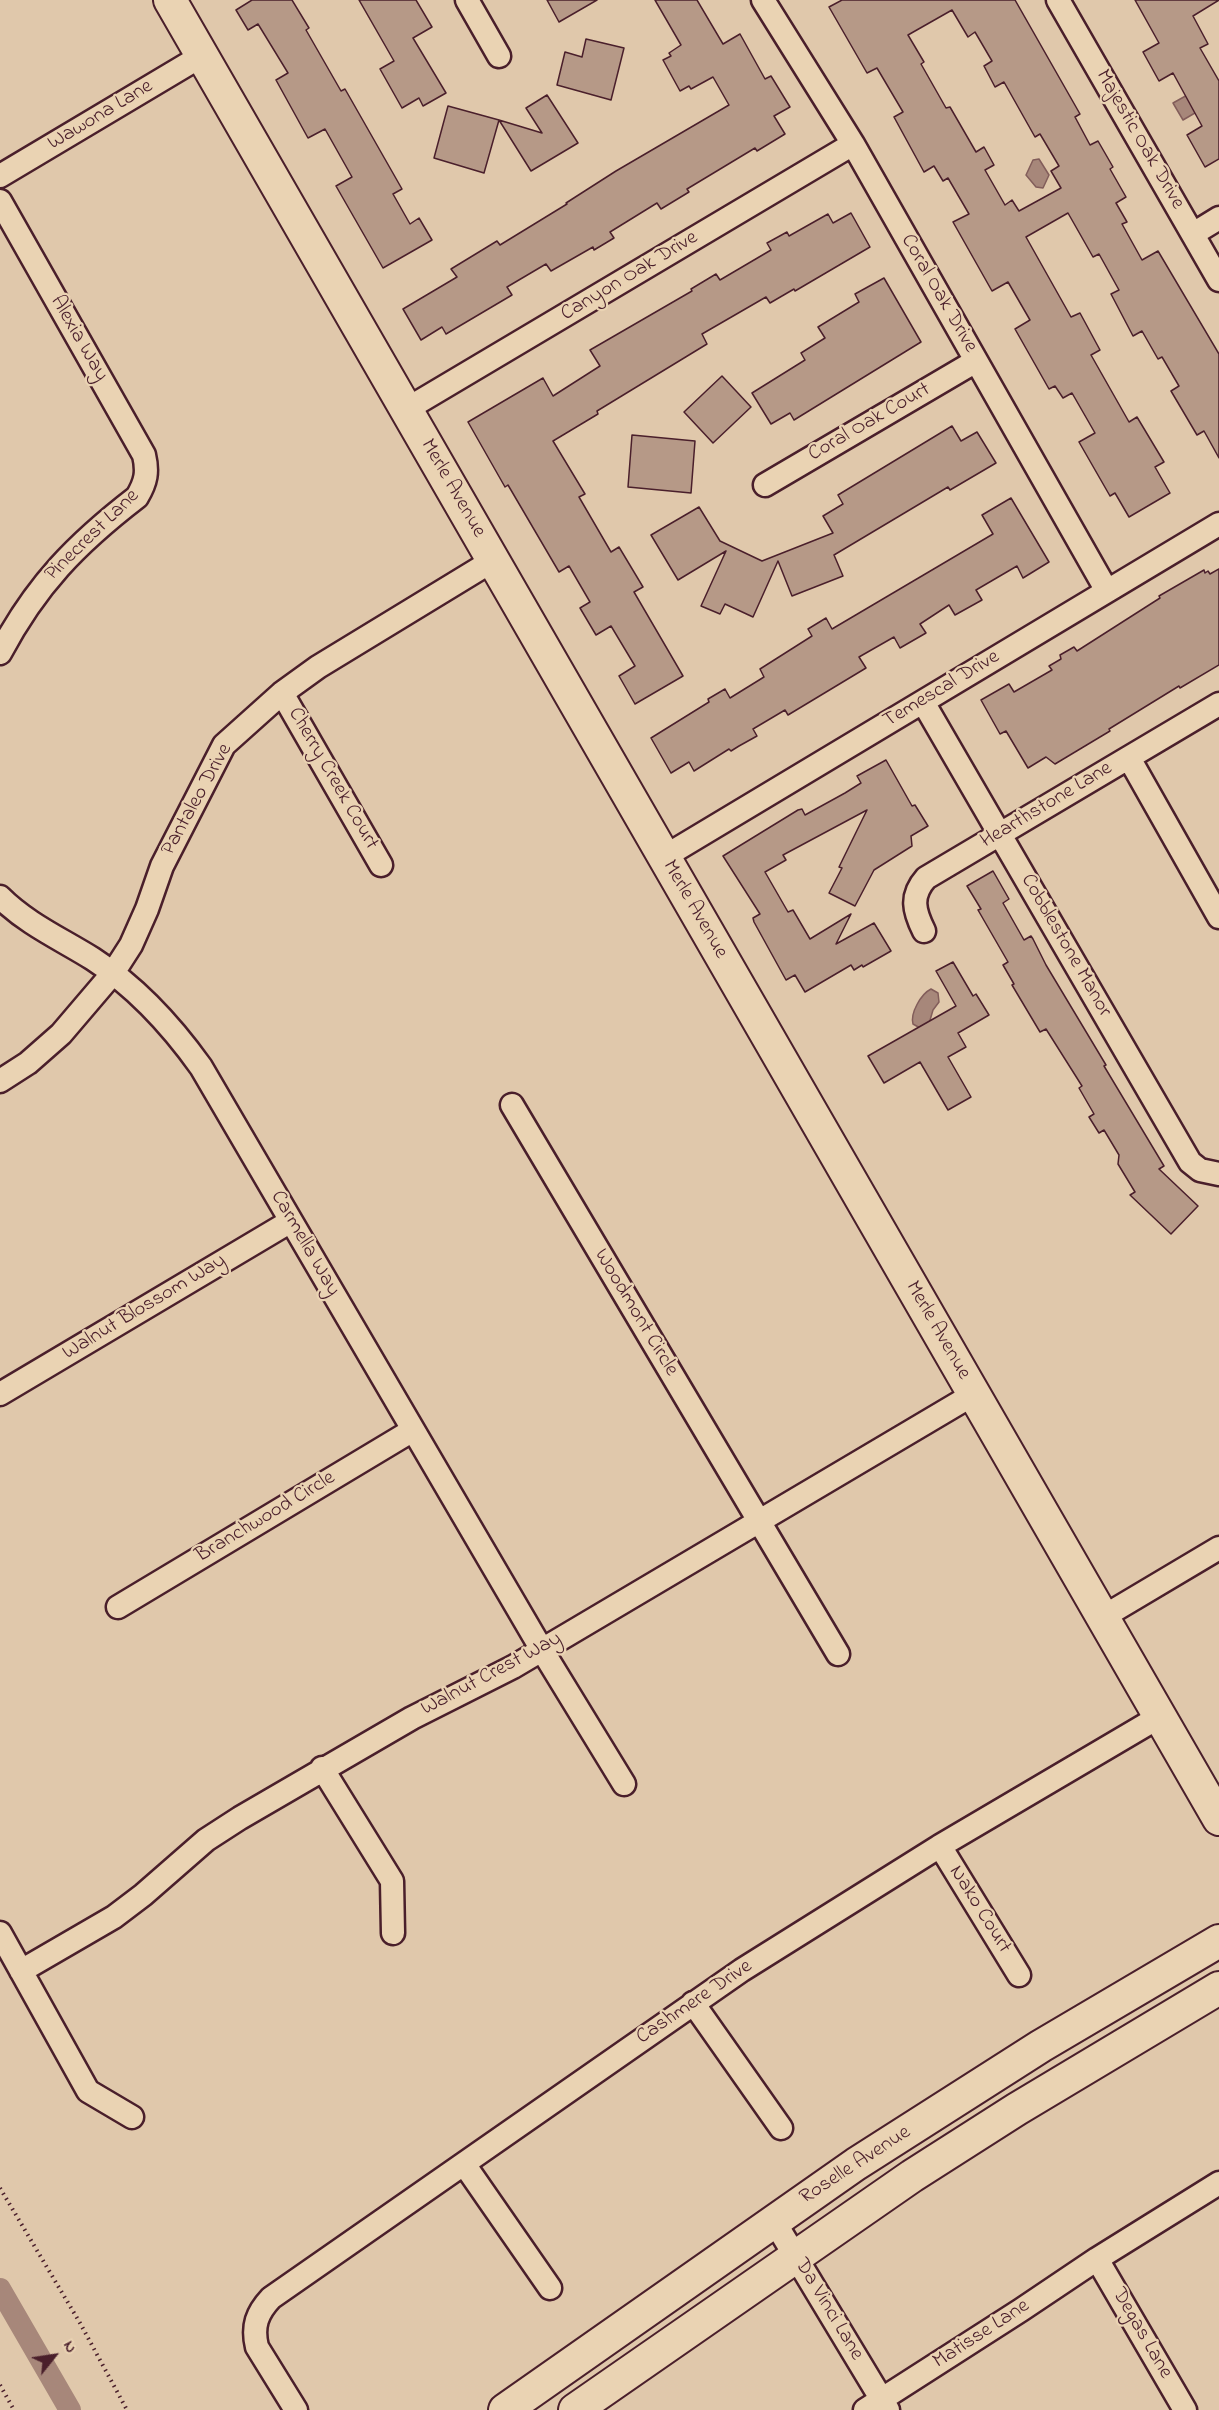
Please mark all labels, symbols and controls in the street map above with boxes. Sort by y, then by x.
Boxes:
street label: Majestic Oak Drive [1089,66,1189,214]
street label: Wawona Lane [44,75,158,157]
street label: Canyon Oak Drive [557,226,703,328]
street label: Coral Oak Drive [894,230,982,358]
street label: Alexia Way [43,292,113,386]
street label: Coral Oak Court [805,378,935,468]
street label: Merle Avenue [414,435,490,543]
street label: Pinecrest Lane [41,485,145,587]
street label: Temescal Drive [879,645,1005,735]
street label: Cherry Creek Court [281,703,383,855]
street label: Pantaleo Drive [157,740,239,860]
street label: Hearthstone Lane [977,757,1117,855]
street label: Merle Avenue [656,856,732,964]
street label: Cobblestone Manor [1014,870,1116,1022]
street label: Carmella Way [264,1187,344,1301]
street label: Woodmont Circle [587,1245,683,1381]
street label: Walnut Blossom Way [59,1249,231,1367]
street label: Merle Avenue [899,1277,975,1385]
street label: Branchwood Circle [192,1466,340,1570]
street label: Walnut Crest Way [417,1627,567,1723]
street label: Nako Court [942,1861,1016,1959]
street label: Cashmere Drive [632,1955,758,2051]
street label: Roselle Avenue [796,2121,916,2211]
street label: Da Vinci Lane [788,2255,868,2365]
street label: Degas Lane [1105,2284,1177,2384]
street label: Matisse Lane [929,2295,1035,2375]
north arrow [24,2326,84,2386]
text: N [56,2336,83,2358]

